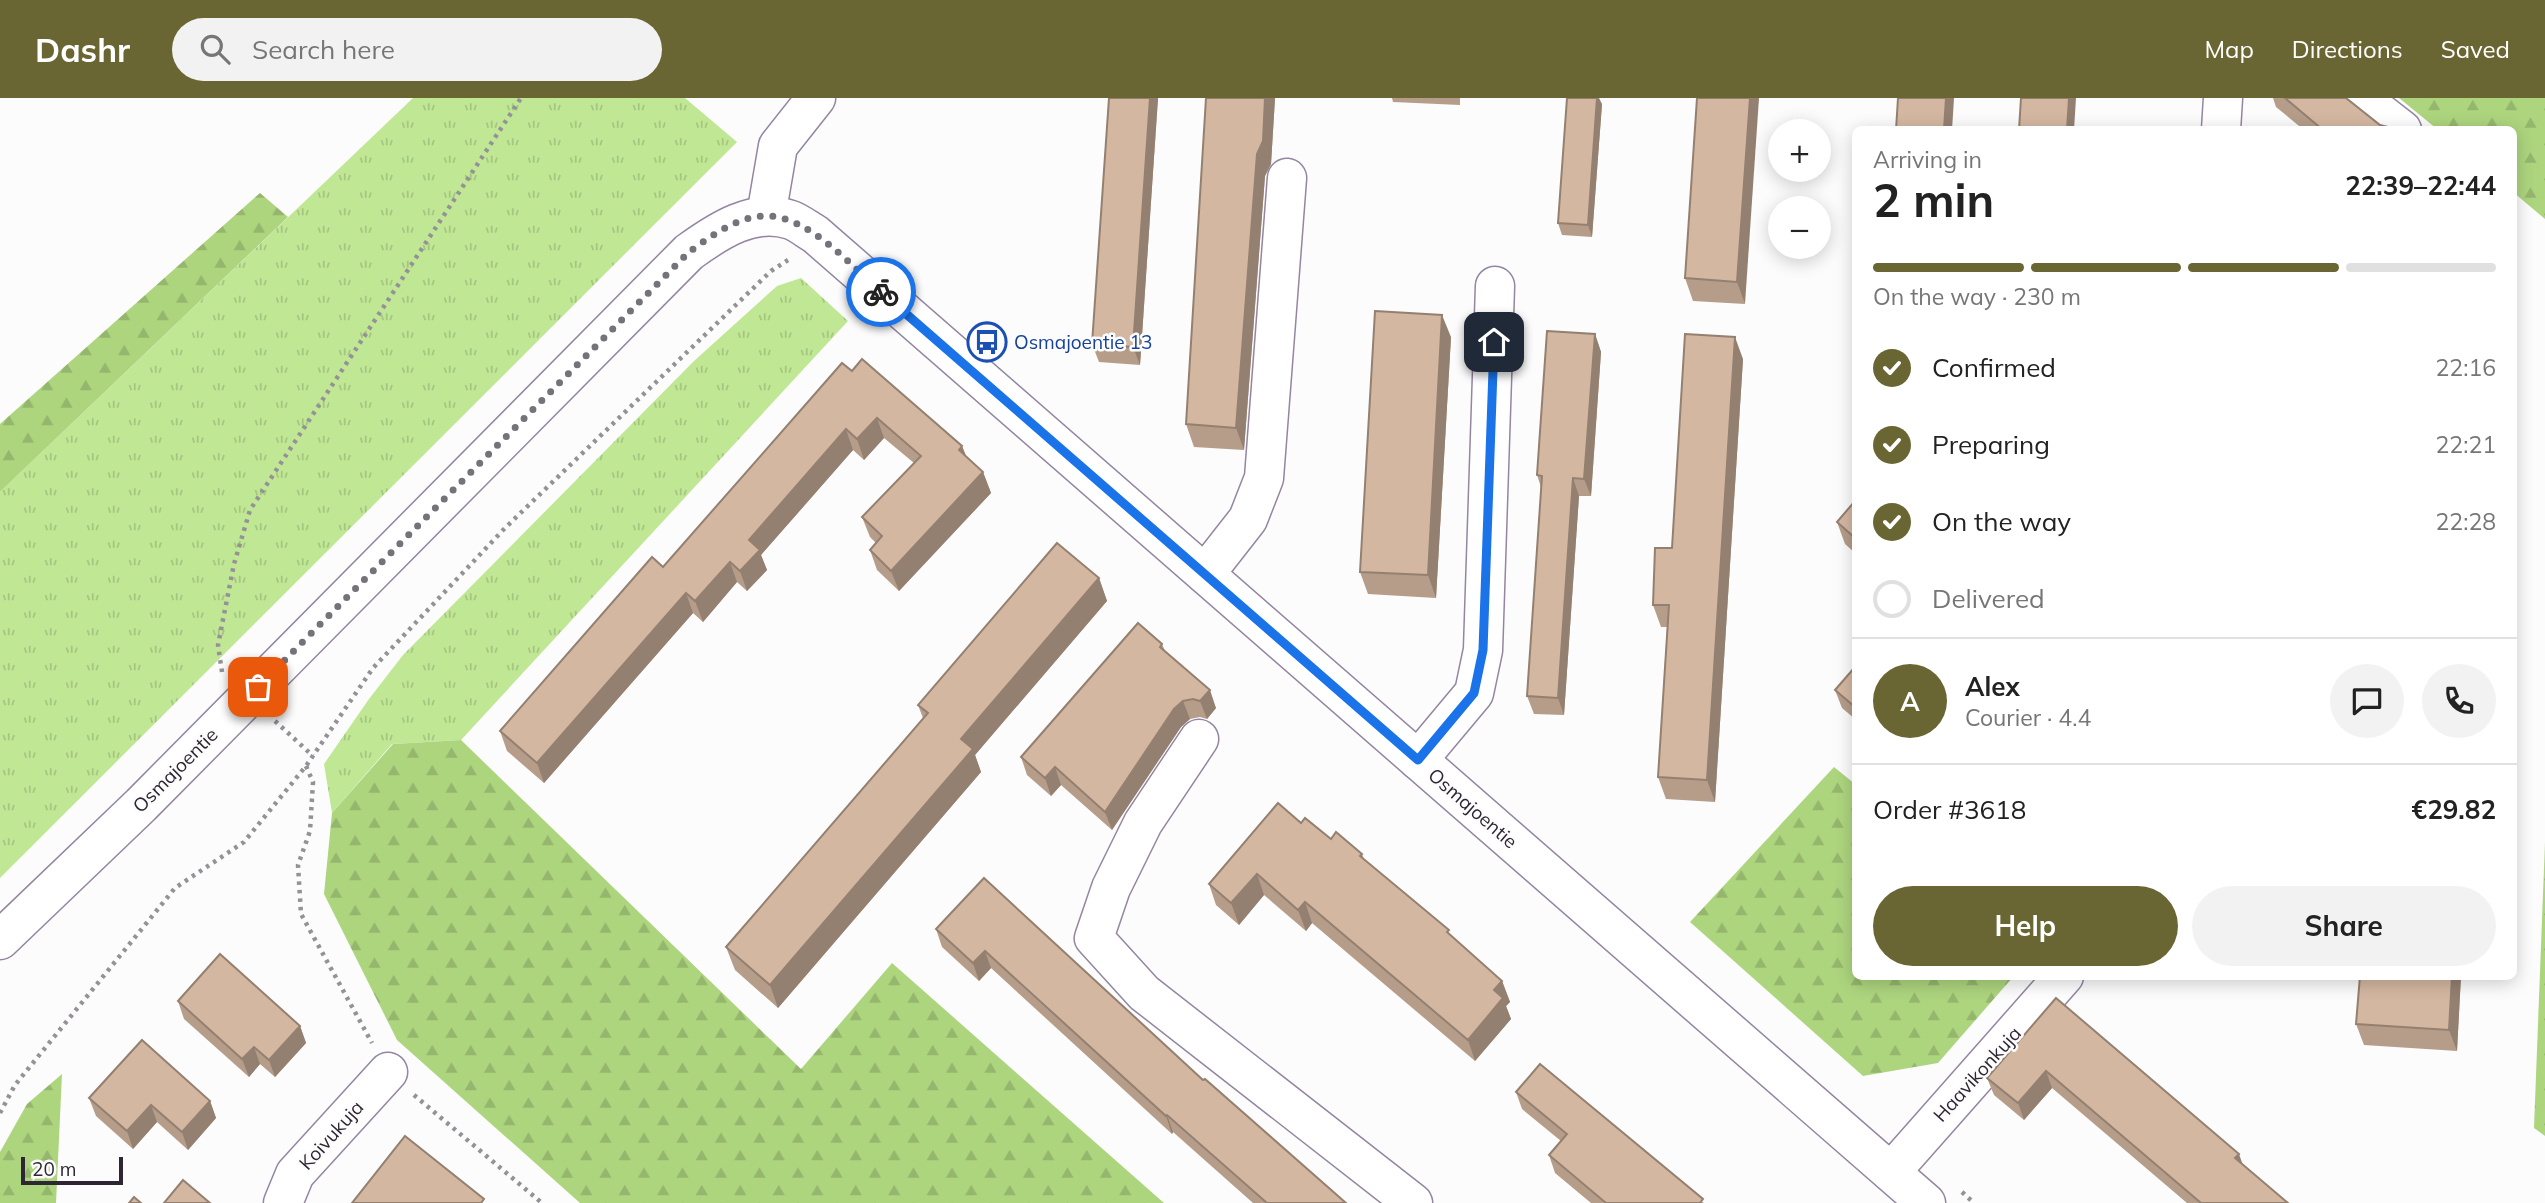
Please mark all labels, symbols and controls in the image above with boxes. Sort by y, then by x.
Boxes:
search box [172,18,662,81]
text: Dashr [35,29,130,70]
icon: search [196,30,234,68]
text: Search here [252,33,395,66]
text: Map [2204,34,2254,64]
text: Directions [2292,34,2403,64]
text: Saved [2441,34,2510,64]
map controls [1768,119,1831,259]
button: + [1768,119,1831,182]
text: Arriving in [1873,145,1982,174]
text: 22:39–22:44 [2345,169,2496,202]
text: 2 min [1873,171,1994,229]
button: − [1768,196,1831,259]
courier [846,257,916,327]
icon: bike [862,273,900,311]
text: On the way · 230 m [1873,282,2081,311]
pin [1464,312,1524,372]
bus stop icon: Osmajoentie 13 [966,321,1008,363]
icon: home [1475,323,1513,361]
place label: Osmajoentie 13 [1014,330,1152,354]
icon: check [1873,349,1911,387]
text: Confirmed [1932,351,2056,384]
text: 22:16 [2436,353,2496,382]
icon: check [1873,426,1911,464]
text: Preparing [1932,428,2050,461]
text: 22:21 [2436,430,2496,459]
icon: check [1873,503,1911,541]
text: On the way [1932,505,2071,538]
text: 22:28 [2436,507,2496,536]
text: Delivered [1932,582,2045,615]
pin [228,657,288,717]
button: chat [2330,664,2404,738]
button: phone [2422,664,2496,738]
icon: bag [239,668,277,706]
text: Alex [1965,670,2020,703]
text: A [1900,685,1920,718]
text: Courier · 4.4 [1965,703,2091,732]
street label: Osmajoentie [127,722,223,818]
street label: Osmajoentie [1423,763,1523,853]
text: Order #3618 [1873,793,2026,826]
text: €29.82 [2412,793,2496,826]
button: Help [1873,886,2178,966]
button: Share [2192,886,2496,966]
street label: Haavikonkuja [1928,1021,2026,1127]
street label: Koivukuja [294,1095,368,1175]
scale bar [21,1154,122,1186]
text: 20 m [32,1157,76,1181]

